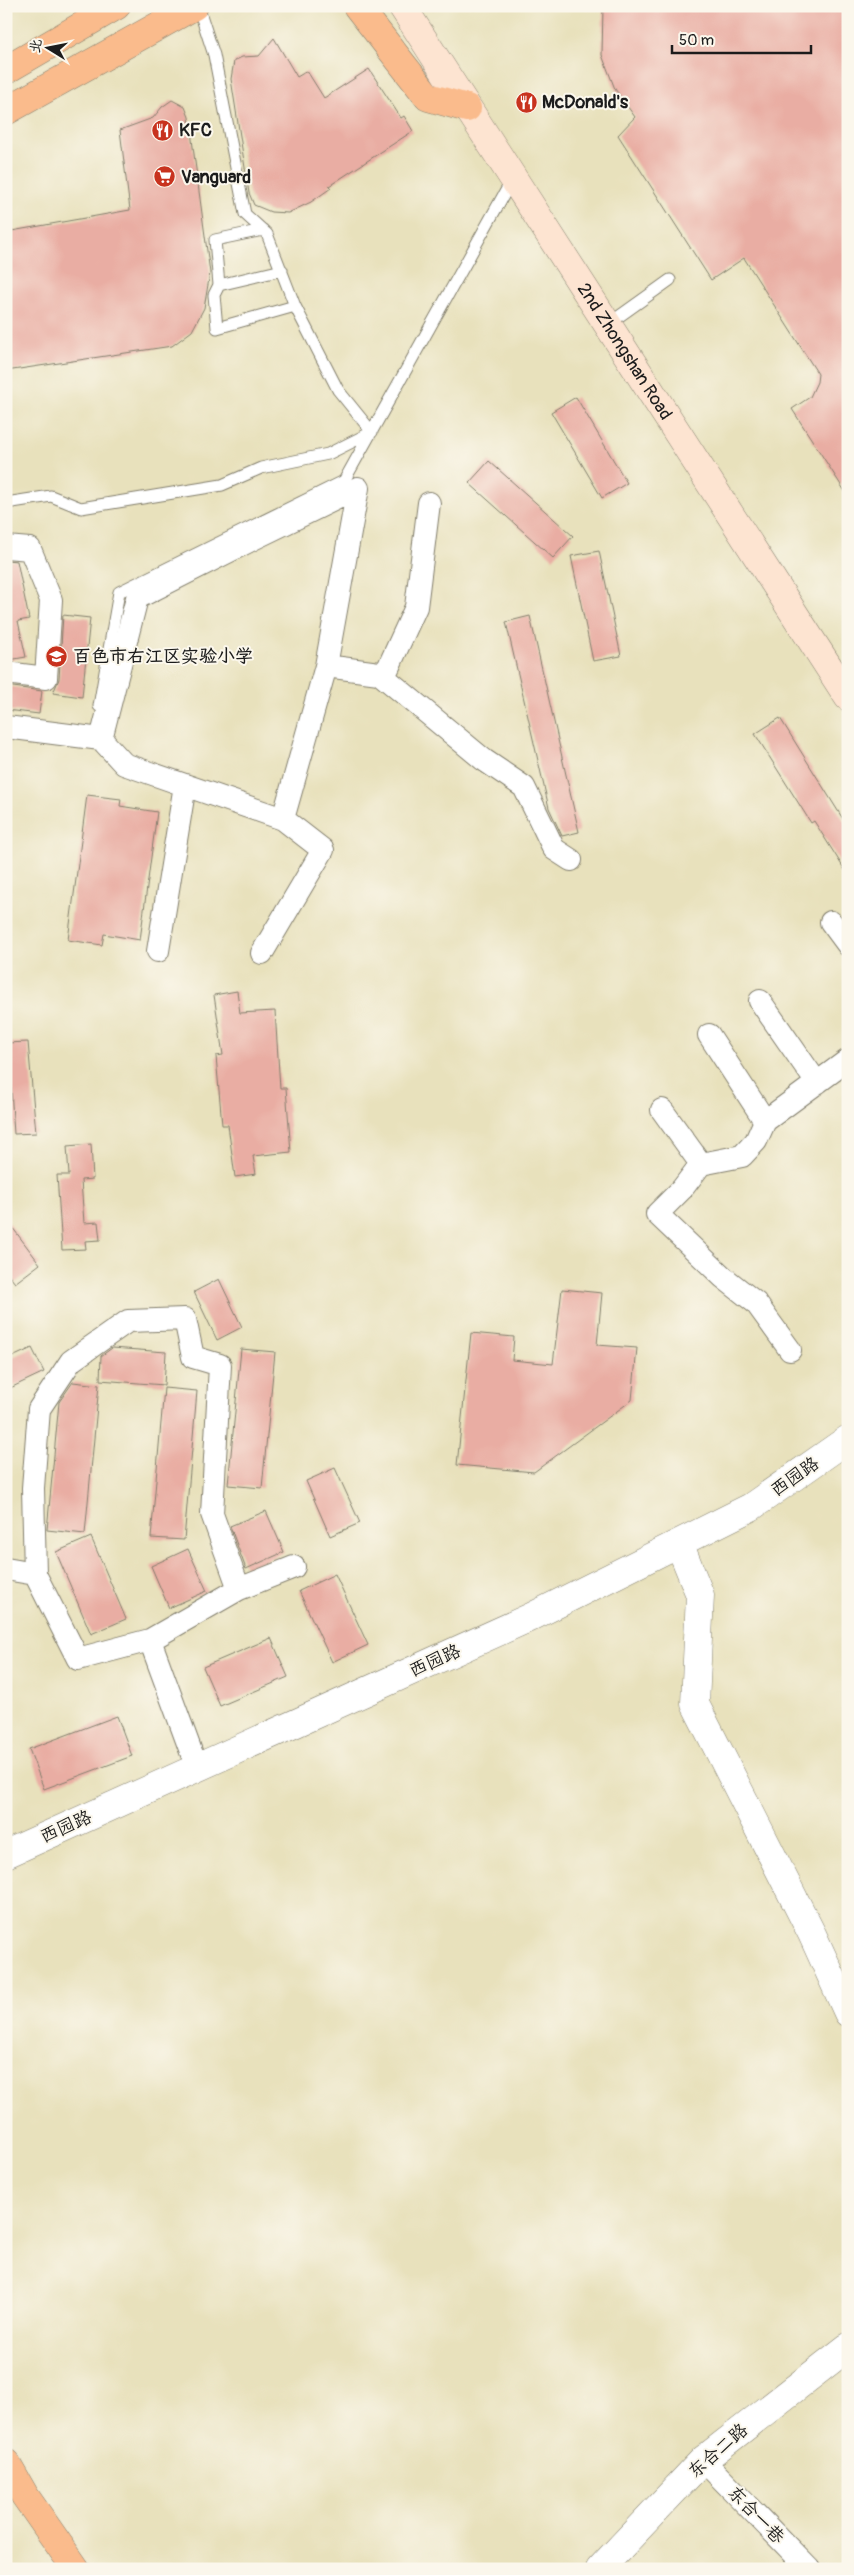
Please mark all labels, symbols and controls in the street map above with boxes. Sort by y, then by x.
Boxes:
north arrow [22,22,72,72]
scale bar [672,22,810,54]
text: 50 m [679,31,714,50]
text: 北 [26,37,45,54]
restaurant icon: McDonald's [514,90,538,114]
place label: McDonald's [542,91,629,114]
restaurant icon: KFC [151,118,175,142]
place label: KFC [179,119,212,142]
supermarket icon: Vanguard [153,165,177,189]
place label: Vanguard [181,166,251,189]
street label: 2nd Zhongshan Road [572,279,677,424]
school or university icon: 百色市右江区实验小学 [45,644,69,668]
place label: 百色市右江区实验小学 [73,645,253,668]
street label: 西园路 [766,1452,824,1502]
street label: 西园路 [406,1640,464,1682]
street label: 西园路 [37,1806,95,1848]
street label: 东合二路 [683,2419,753,2483]
street label: 东合一巷 [723,2481,789,2549]

